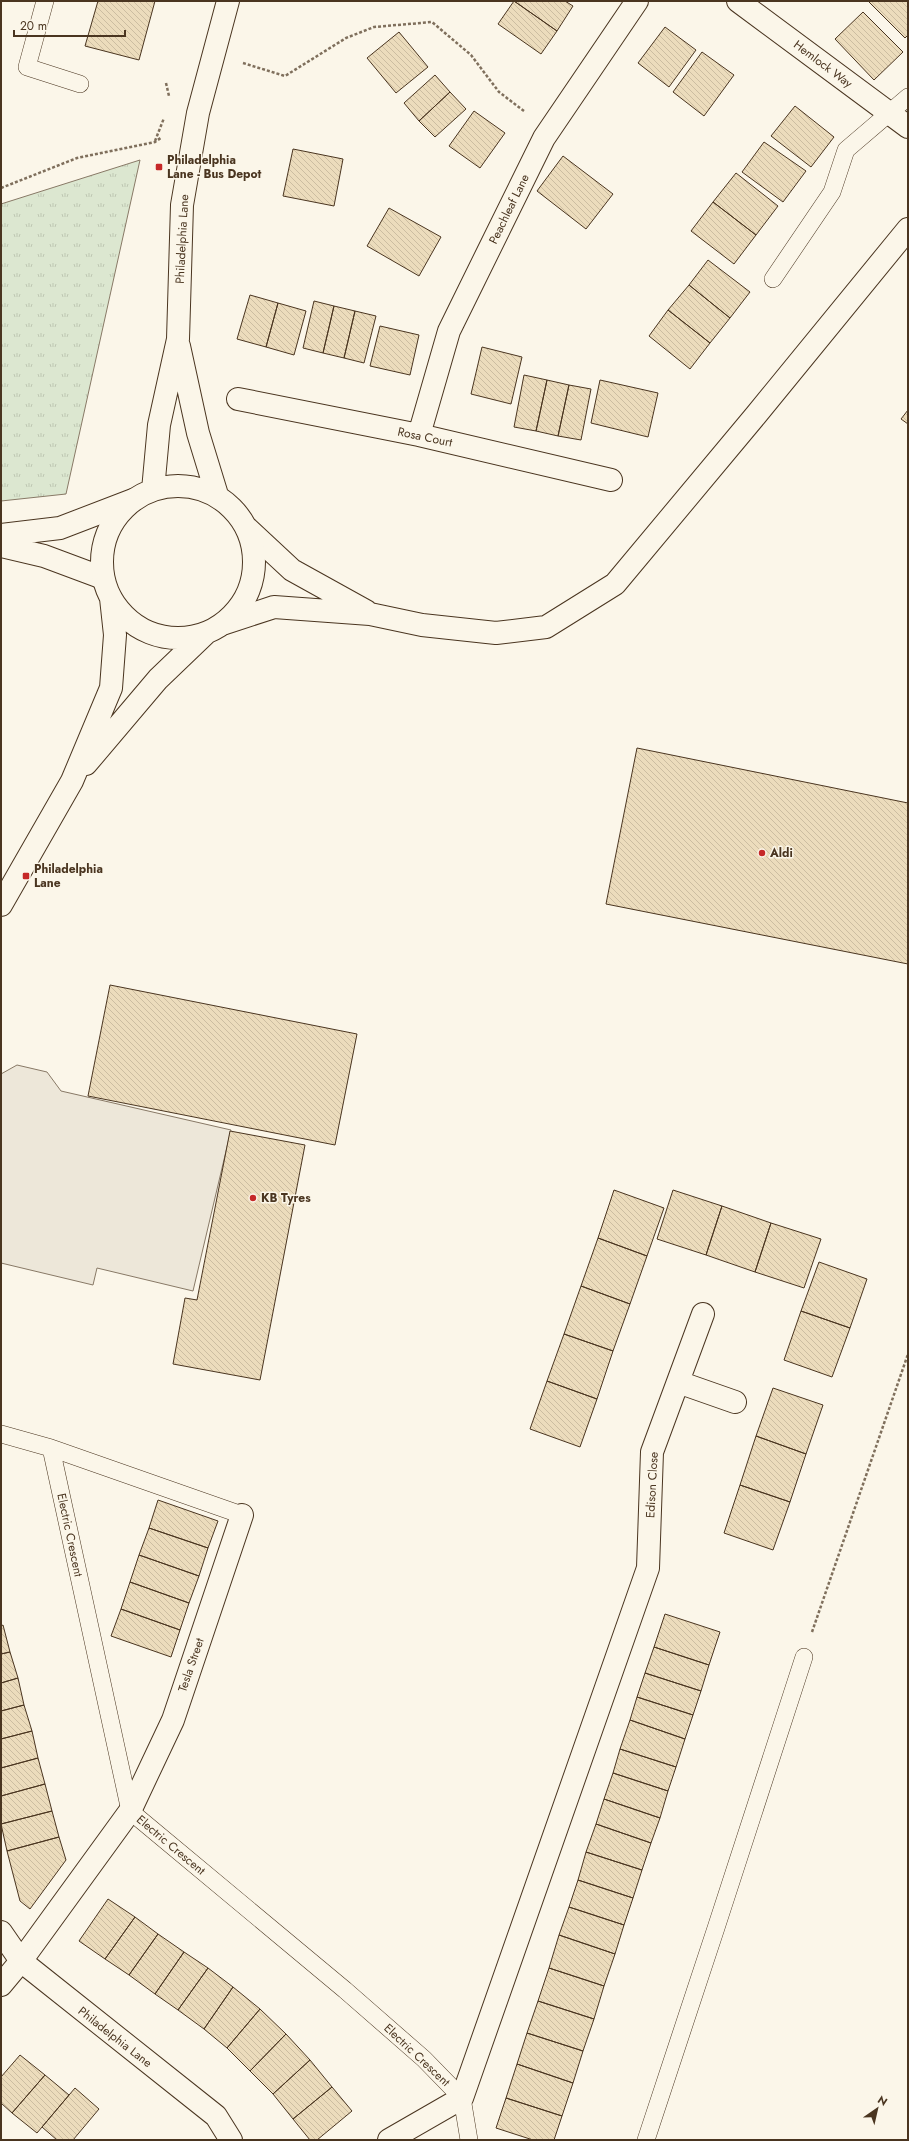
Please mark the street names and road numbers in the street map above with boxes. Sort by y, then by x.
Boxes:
street label: Hemlock Way [790,36,857,93]
street label: Peachleaf Lane [484,171,534,247]
street label: Philadelphia Lane [171,194,193,284]
street label: Rosa Court [396,422,454,452]
street label: Edison Close [641,1451,663,1519]
street label: Electric Crescent [52,1492,88,1579]
street label: Tesla Street [173,1635,209,1694]
street label: Electric Crescent [133,1811,209,1879]
street label: Philadelphia Lane [74,2002,156,2072]
street label: Electric Crescent [380,2019,454,2091]

